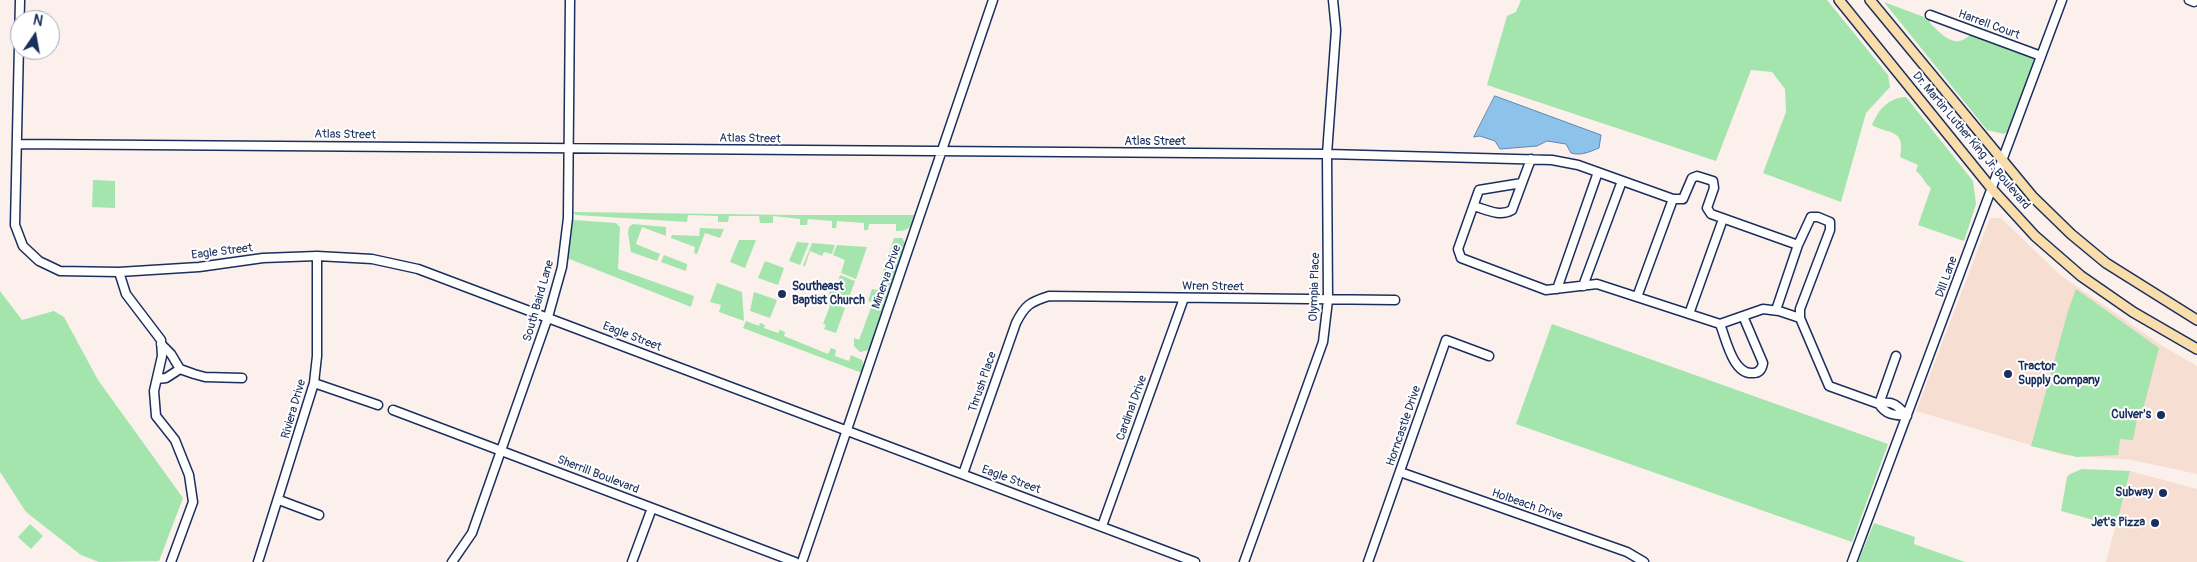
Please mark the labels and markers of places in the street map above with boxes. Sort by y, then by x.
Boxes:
place label: Southeast Baptist Church [792,280,865,308]
marker: Southeast Baptist Church [776,288,788,300]
place label: Tractor Supply Company [2018,360,2100,388]
marker: Tractor Supply Company [2002,368,2014,380]
place label: Culver's [2111,408,2151,422]
marker: Culver's [2155,409,2167,421]
place label: Subway [2115,486,2153,500]
marker: Subway [2157,487,2169,499]
place label: Jet's Pizza [2091,516,2145,530]
marker: Jet's Pizza [2149,517,2161,529]

